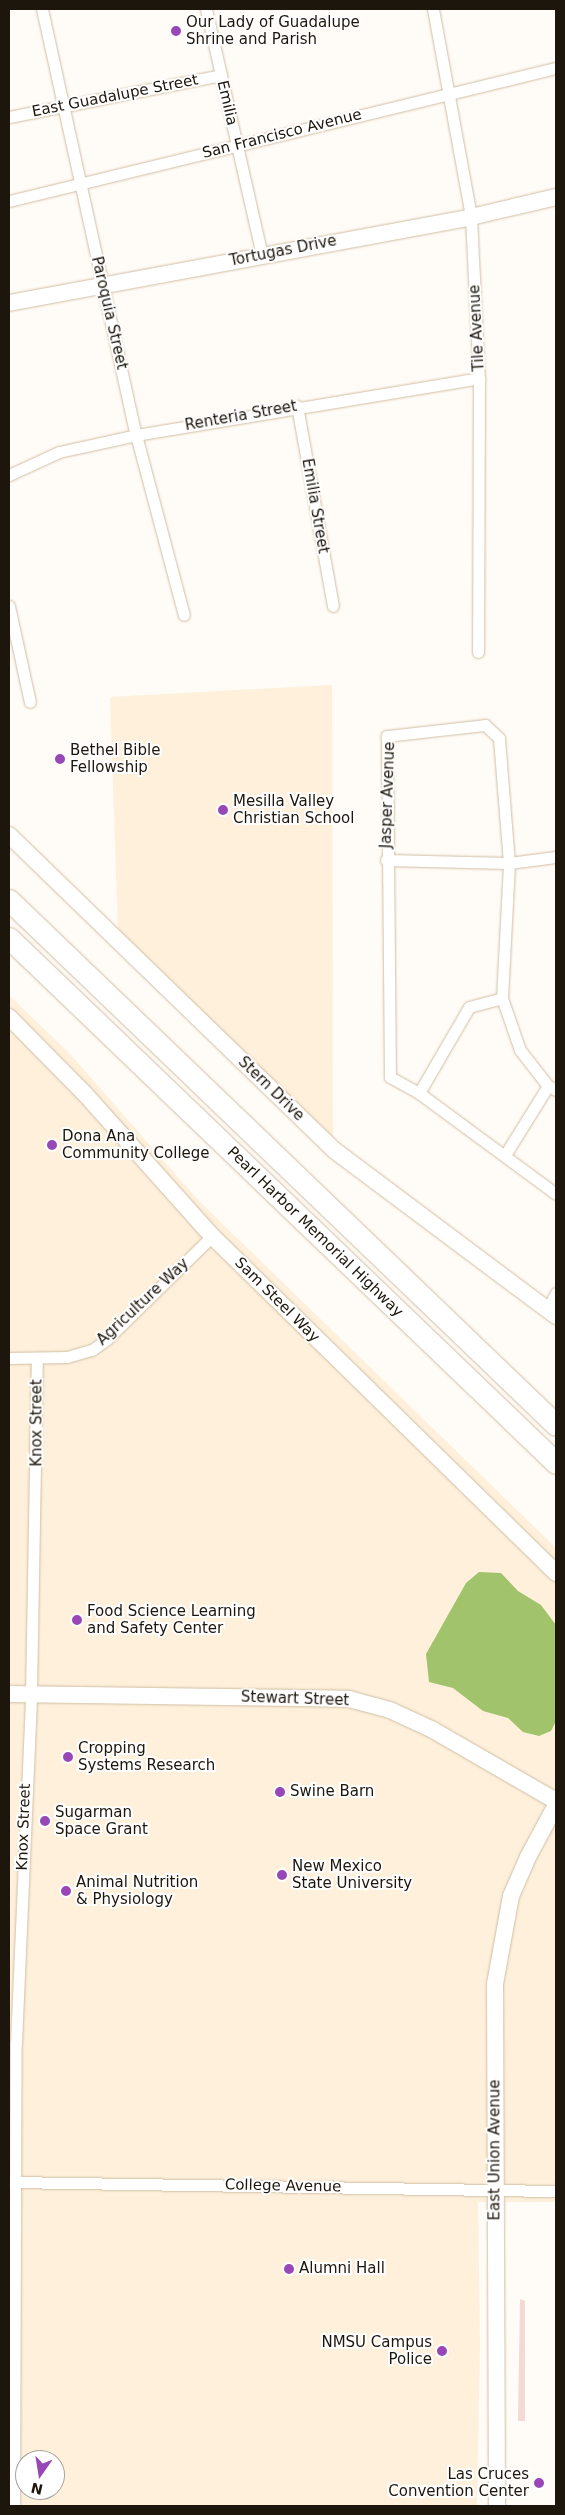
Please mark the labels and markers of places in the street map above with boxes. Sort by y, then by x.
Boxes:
place label: Our Lady of Guadalupe Shrine and Parish [186,13,360,48]
marker: Our Lady of Guadalupe Shrine and Parish [170,25,182,37]
place label: Bethel Bible Fellowship [70,741,160,776]
marker: Bethel Bible Fellowship [54,753,66,765]
place label: Mesilla Valley Christian School [233,792,354,827]
marker: Mesilla Valley Christian School [217,804,229,816]
place label: Dona Ana Community College [62,1127,210,1162]
marker: Dona Ana Community College [46,1139,58,1151]
place label: Food Science Learning and Safety Center [87,1602,256,1637]
marker: Food Science Learning and Safety Center [71,1614,83,1626]
place label: Cropping Systems Research [78,1739,215,1774]
marker: Cropping Systems Research [62,1751,74,1763]
place label: Swine Barn [290,1783,374,1801]
marker: Swine Barn [274,1786,286,1798]
place label: Sugarman Space Grant [55,1803,148,1838]
marker: Sugarman Space Grant [39,1815,51,1827]
place label: New Mexico State University [292,1857,412,1892]
marker: New Mexico State University [276,1869,288,1881]
place label: Animal Nutrition & Physiology [76,1873,198,1908]
marker: Animal Nutrition & Physiology [60,1885,72,1897]
place label: Alumni Hall [299,2260,385,2278]
marker: Alumni Hall [283,2263,295,2275]
place label: NMSU Campus Police [321,2333,432,2368]
marker: NMSU Campus Police [436,2345,448,2357]
place label: Las Cruces Convention Center [388,2465,529,2500]
marker: Las Cruces Convention Center [533,2477,545,2489]

